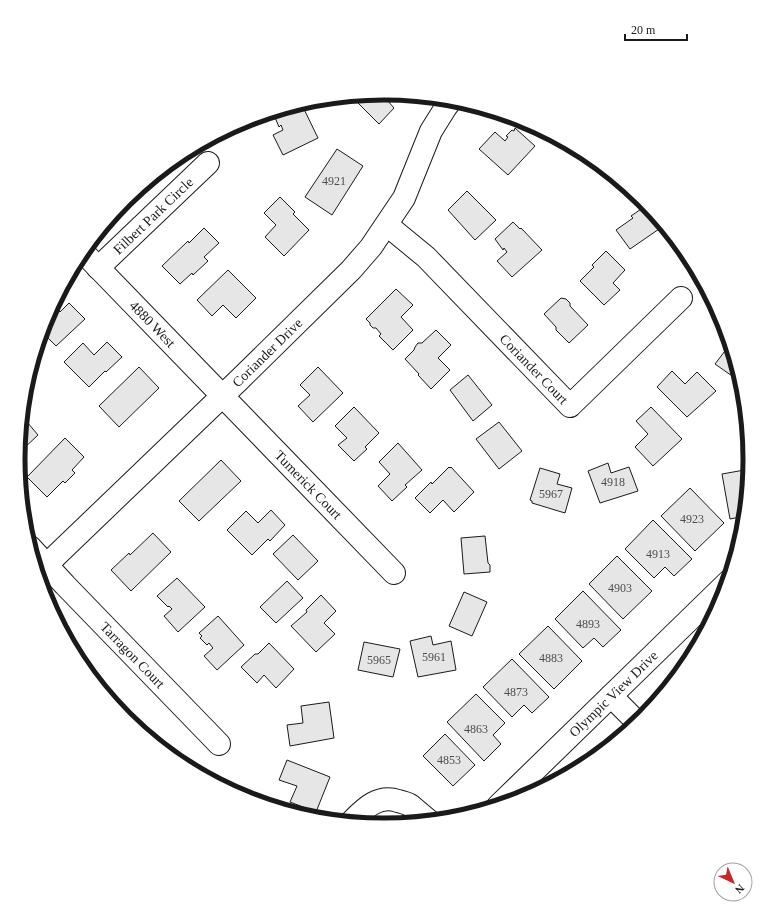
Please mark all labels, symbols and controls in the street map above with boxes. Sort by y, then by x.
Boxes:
scale bar [625,16,687,42]
text: 20 m [631,23,656,37]
street label: Filbert Park Circle [110,174,196,257]
house number: 4921 [322,174,346,188]
street label: 4880 West [126,298,178,351]
street label: Coriander Drive [230,315,305,390]
street label: Coriander Court [497,331,571,407]
street label: Tumerick Court [272,448,345,522]
house number: 4918 [601,475,625,489]
house number: 5967 [539,487,563,501]
house number: 4923 [680,512,704,526]
house number: 4913 [646,547,670,561]
house number: 4903 [608,581,632,595]
house number: 4893 [576,617,600,631]
street label: Tarragon Court [97,619,168,691]
street label: Olympic View Drive [566,648,661,740]
house number: 5961 [422,650,446,664]
house number: 4883 [539,651,563,665]
house number: 5965 [367,653,391,667]
house number: 4873 [504,685,528,699]
house number: 4863 [464,722,488,736]
house number: 4853 [437,753,461,767]
north arrow [713,862,753,902]
text: N [733,882,747,896]

